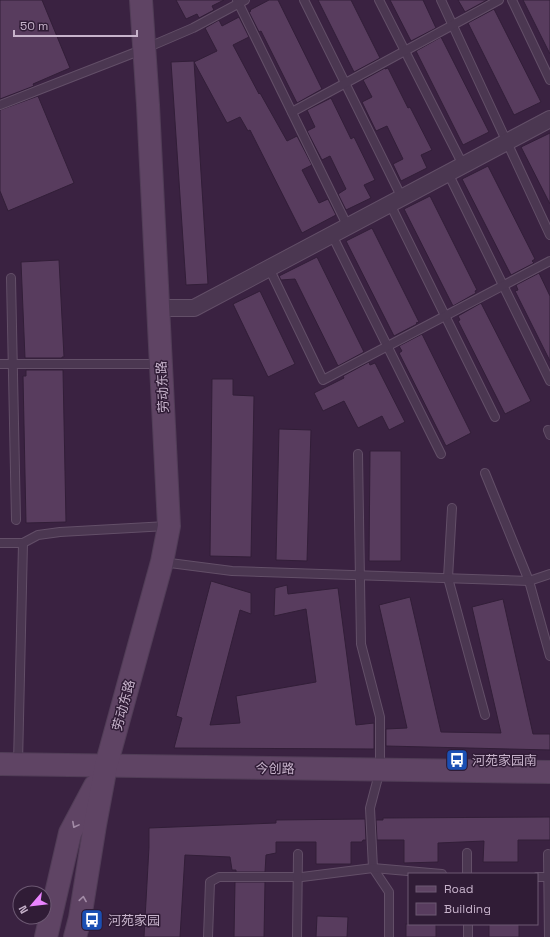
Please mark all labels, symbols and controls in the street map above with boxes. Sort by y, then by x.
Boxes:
scale bar [14,12,137,38]
text: 50 m [20,18,48,34]
street label: 劳动东路 [153,361,172,413]
street label: 劳动东路 [109,678,138,732]
bus stop icon: 河苑家园南 [444,747,470,773]
place label: 河苑家园南 [472,752,537,769]
street label: 今创路 [255,760,295,777]
one-way arrow [72,821,79,828]
legend [408,873,538,925]
text: Road [444,881,473,897]
north arrow [12,885,52,925]
one-way arrow [78,896,87,902]
text: Building [444,901,491,917]
text: N [15,903,31,916]
bus stop icon: 河苑家园 [79,907,105,933]
place label: 河苑家园 [108,912,160,929]

